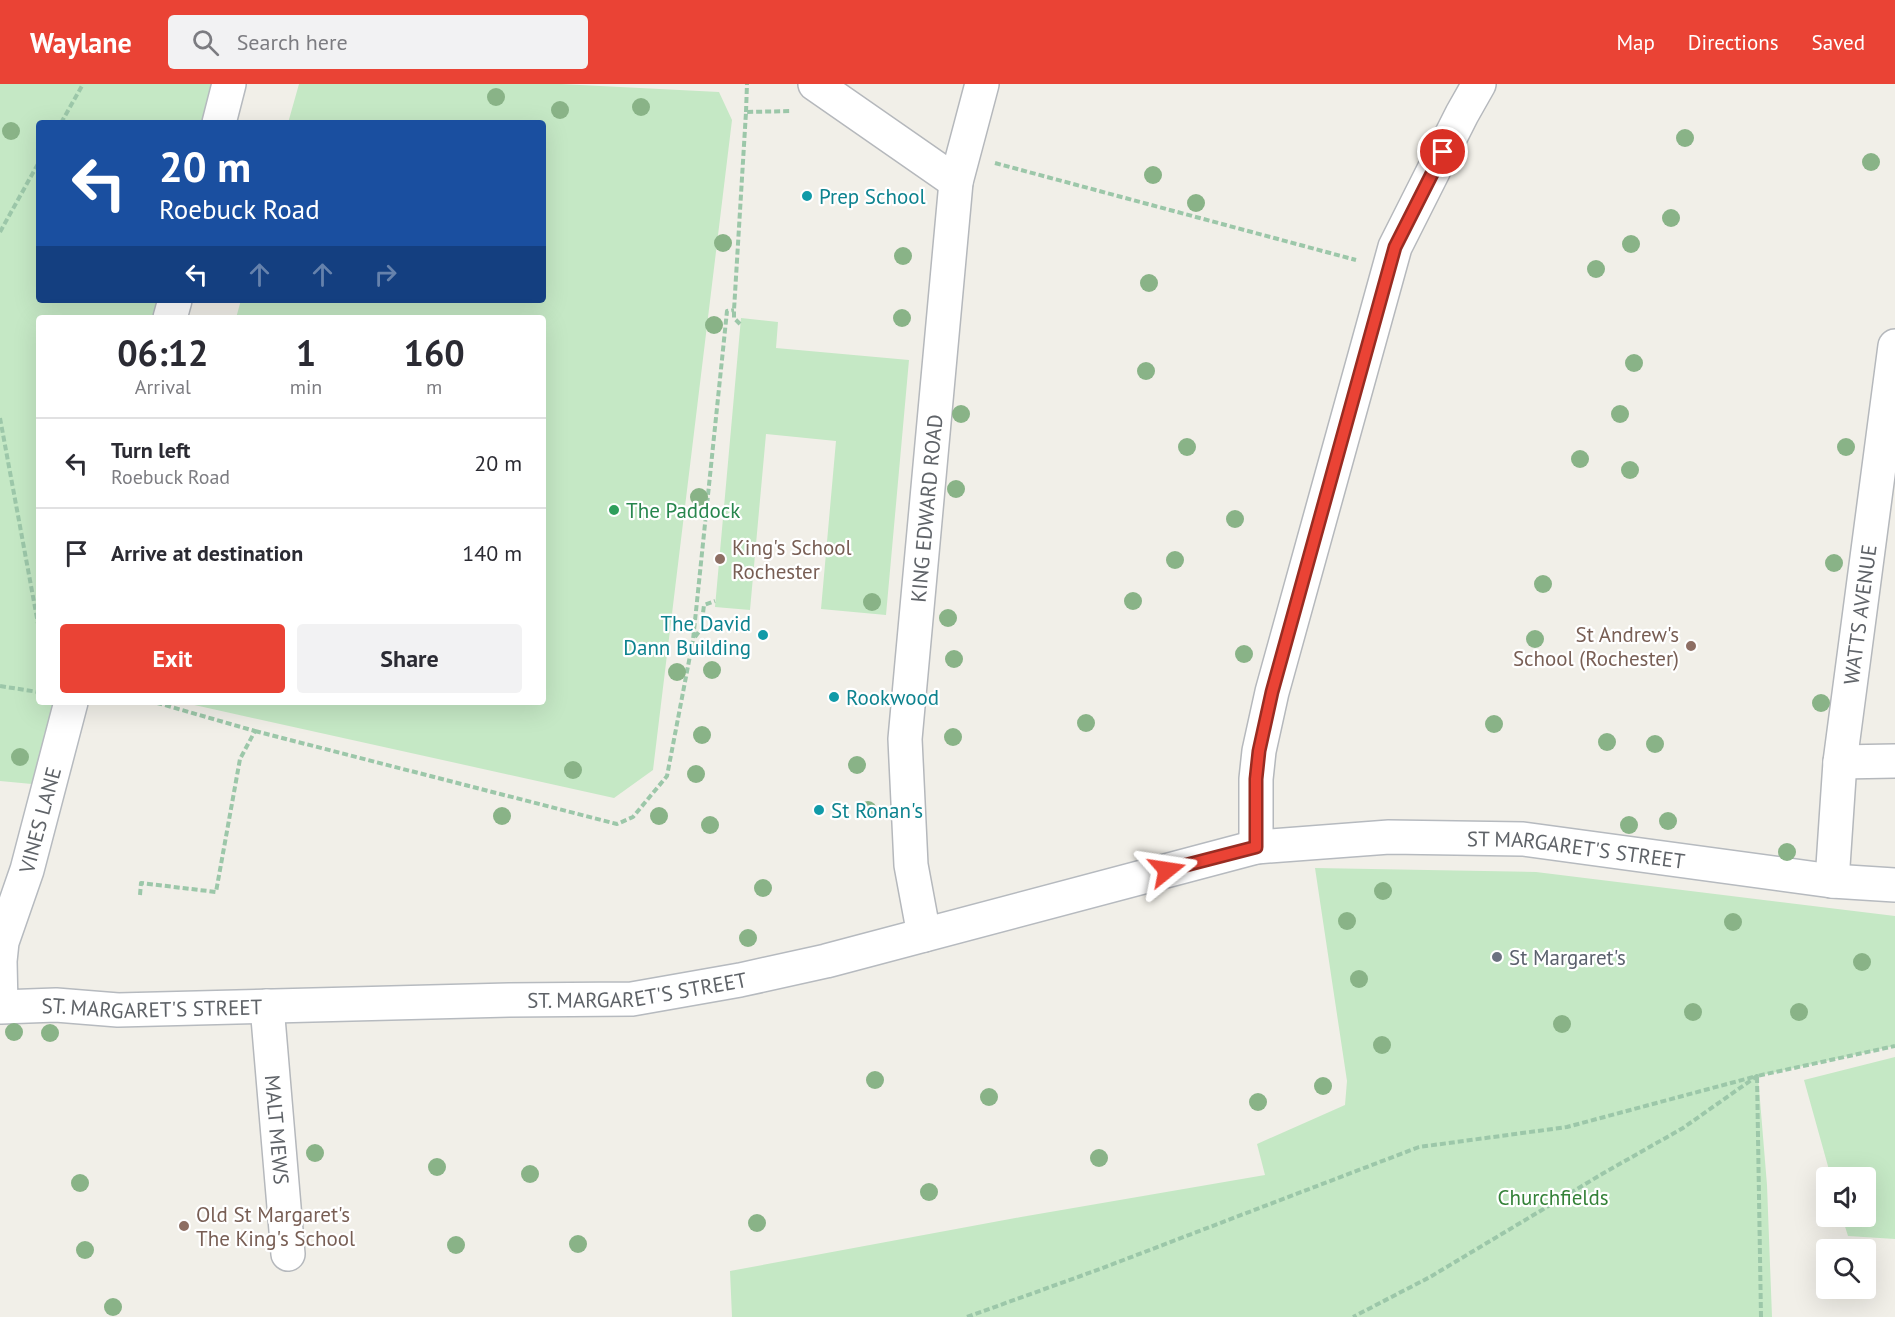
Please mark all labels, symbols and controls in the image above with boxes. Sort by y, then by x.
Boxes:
search box [168,15,588,69]
text: Waylane [30,24,132,61]
icon: search [189,26,222,59]
text: Search here [237,28,348,56]
text: Map [1616,29,1655,56]
text: Directions [1688,29,1779,56]
text: Saved [1812,29,1865,56]
pin [1417,126,1468,177]
icon: arrive [1426,135,1459,168]
text: 20 m [159,139,251,194]
icon: left [60,144,138,222]
place label: Prep School [819,183,926,210]
marker: Prep School [800,189,814,203]
text: Roebuck Road [159,192,320,226]
icon: left [180,258,213,291]
icon: ahead [243,258,276,291]
icon: ahead [306,258,339,291]
icon: right [369,258,402,291]
text: 06:12 [117,329,209,376]
text: 1 [296,329,316,376]
text: 160 [404,329,465,376]
text: Arrival [135,374,191,400]
text: min [290,374,322,400]
text: m [426,374,442,400]
street label: KING EDWARD ROAD [904,413,948,603]
text: Turn left [111,436,191,464]
icon: left [60,447,93,480]
text: 20 m [474,449,522,477]
text: Roebuck Road [111,464,230,490]
place label: The Paddock [626,497,740,524]
marker: The Paddock [607,503,621,517]
place label: King's School Rochester [732,534,852,585]
icon: arrive [60,537,93,570]
text: Arrive at destination [111,539,303,567]
text: 140 m [462,539,522,567]
street label: WATTS AVENUE [1837,543,1882,686]
marker: King's School Rochester [713,552,727,566]
place label: The David Dann Building [623,610,751,661]
place label: St Andrew's School (Rochester) [1513,621,1679,672]
button: Exit [60,624,285,693]
button: Share [297,624,522,693]
marker: The David Dann Building [756,628,770,642]
marker: St Andrew's School (Rochester) [1684,639,1698,653]
place label: Rookwood [846,684,939,711]
marker: Rookwood [827,690,841,704]
street label: VINES LANE [13,764,67,877]
place label: St Ronan's [831,797,923,824]
marker: St Ronan's [812,803,826,817]
street label: ST MARGARET'S STREET [1467,825,1687,874]
position arrow [1135,838,1199,902]
place label: St Margaret's [1509,944,1626,971]
marker: St Margaret's [1490,950,1504,964]
street label: ST. MARGARET'S STREET [527,965,750,1013]
street label: ST. MARGARET'S STREET [41,991,263,1024]
street label: MALT MEWS [259,1074,296,1186]
map controls [1816,1167,1876,1299]
button: sound [1816,1167,1876,1227]
park label: Churchfields [1497,1184,1609,1211]
place label: Old St Margaret's The King's School [196,1201,355,1252]
marker: Old St Margaret's The King's School [177,1219,191,1233]
button: search [1816,1239,1876,1299]

